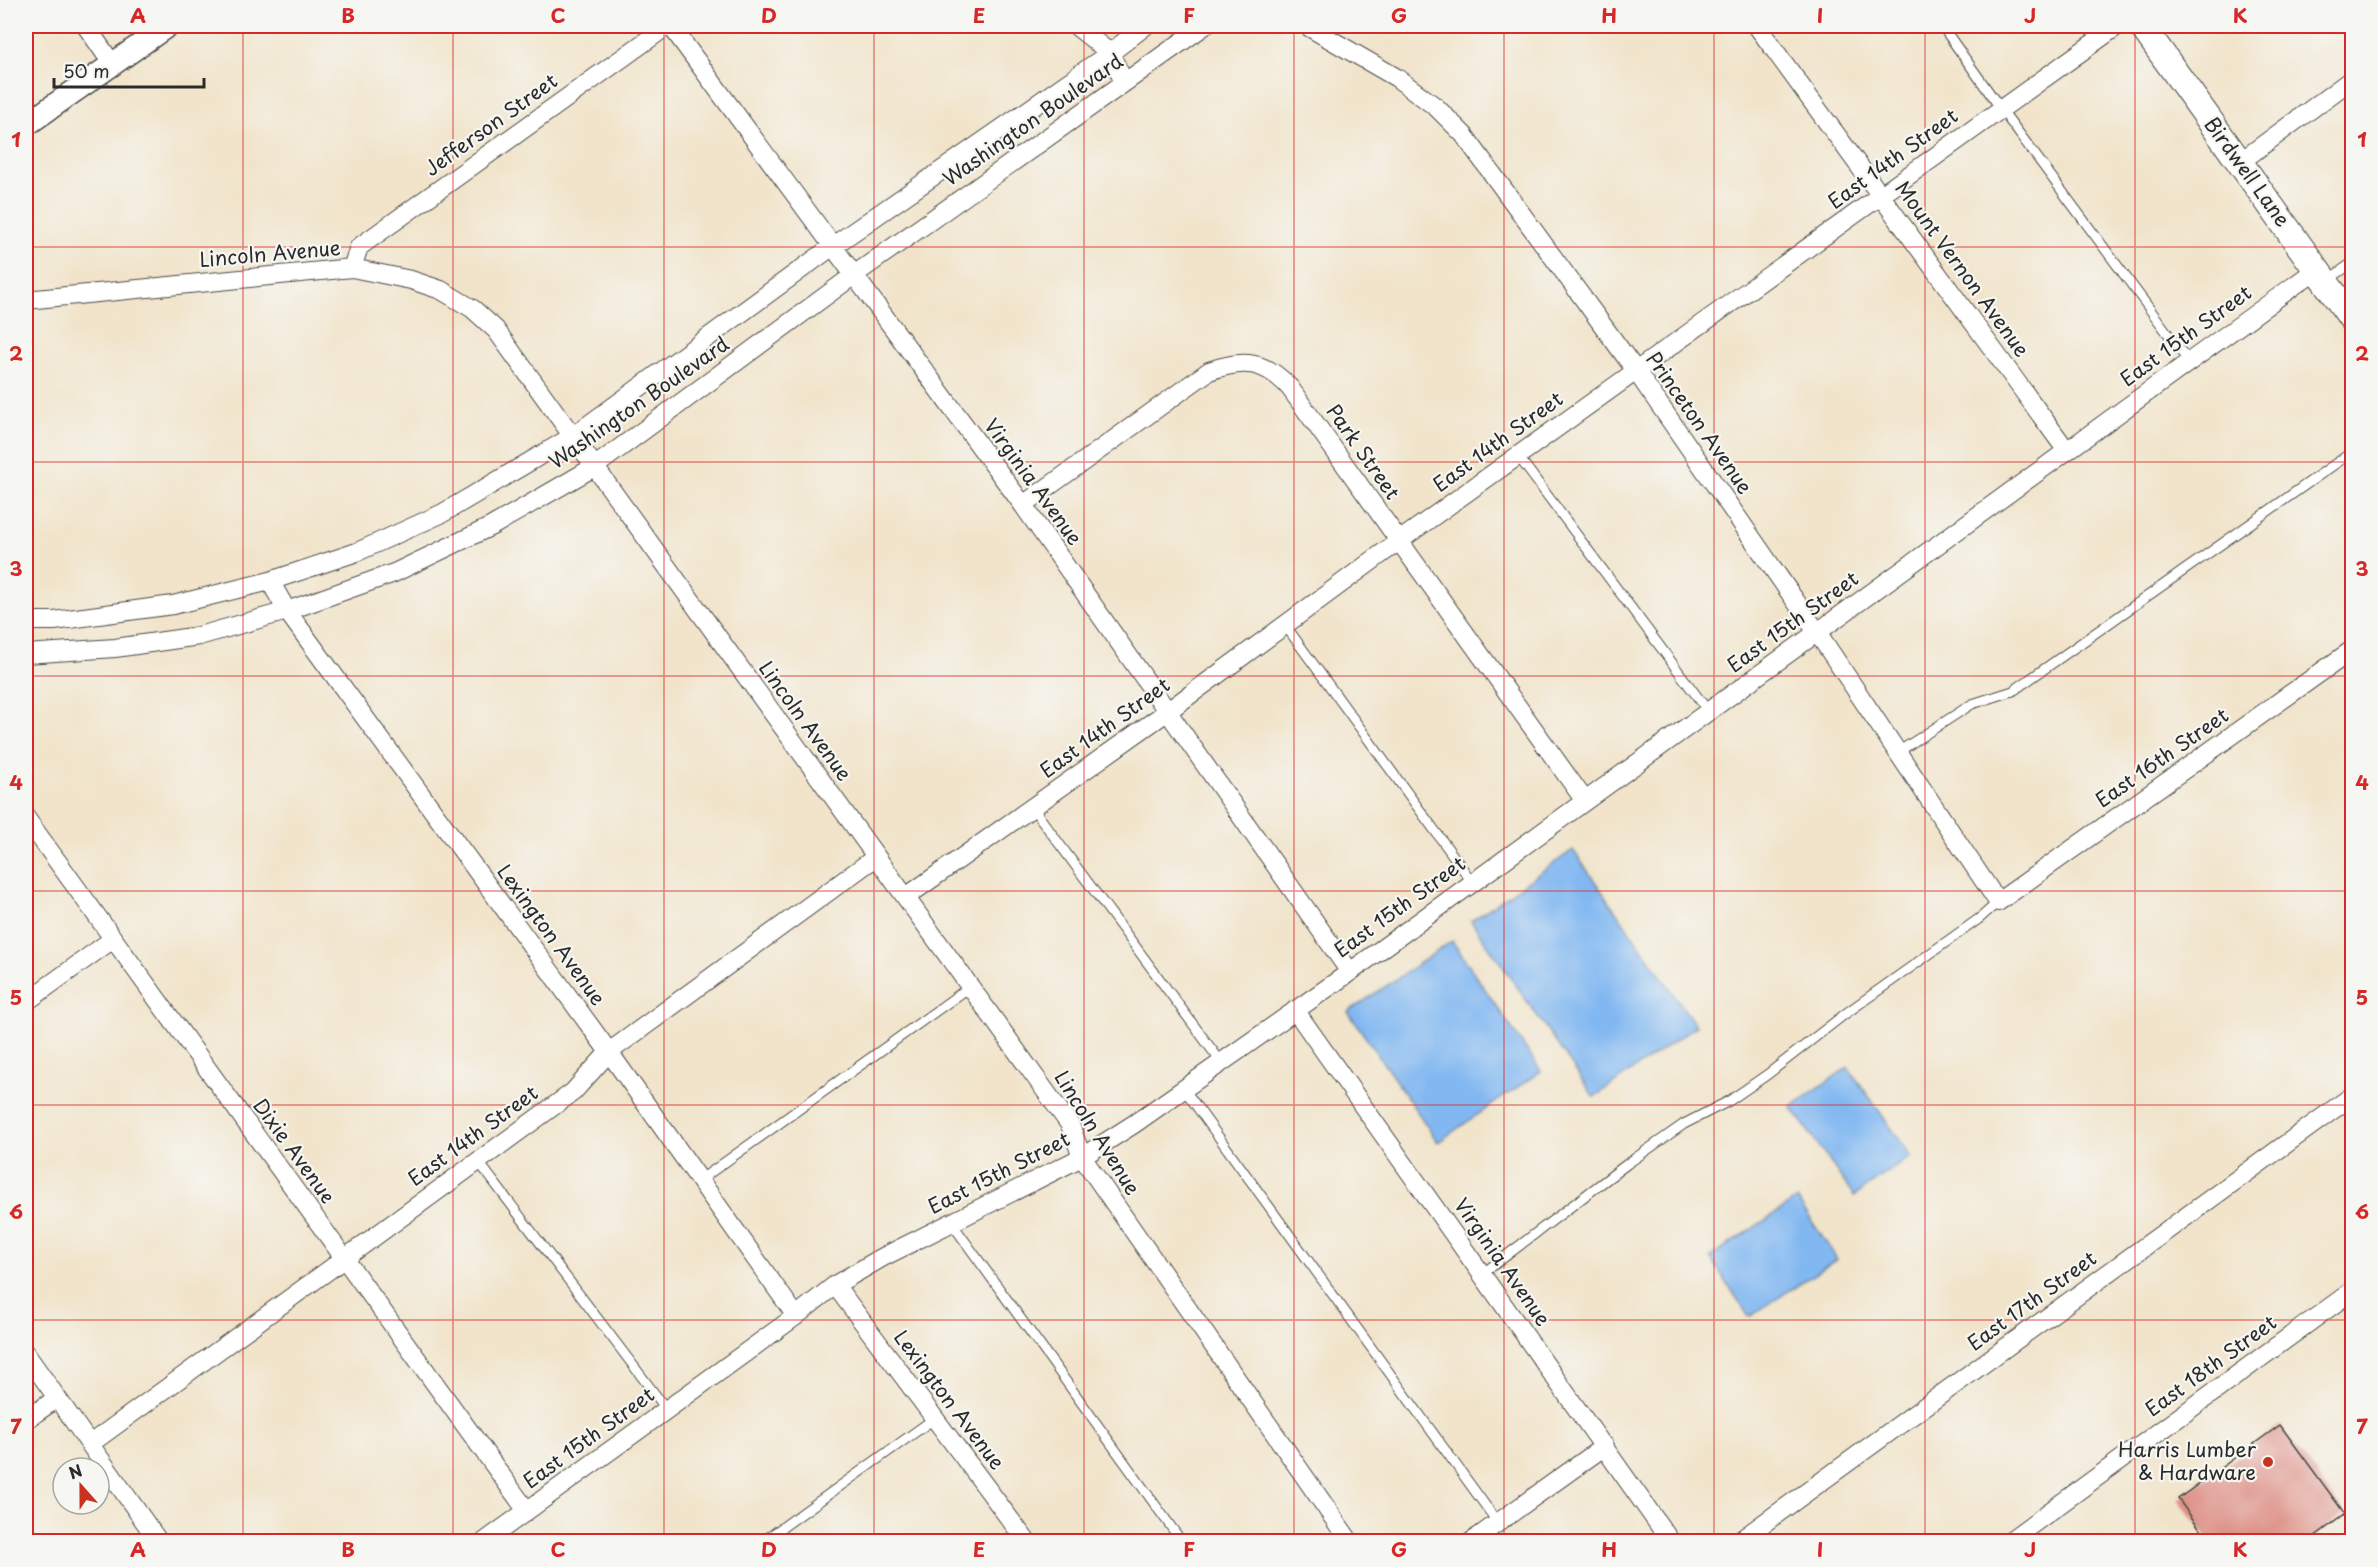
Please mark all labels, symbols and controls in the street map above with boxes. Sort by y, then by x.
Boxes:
text: A [130,0,146,30]
text: B [341,0,355,30]
text: C [550,0,566,30]
text: D [761,0,777,30]
text: E [973,0,985,30]
text: F [1183,0,1195,30]
text: G [1391,0,1407,30]
text: H [1601,0,1617,30]
text: I [1817,0,1823,30]
text: J [2024,0,2036,30]
text: K [2233,0,2248,30]
street label: Washington Boulevard [936,46,1129,193]
scale bar [54,51,204,89]
text: 50 m [63,57,110,84]
street label: Jefferson Street [418,66,563,183]
street label: East 14th Street [1821,101,1964,216]
street label: Birdwell Lane [2198,110,2298,233]
text: 1 [11,124,21,154]
text: 1 [2357,124,2367,154]
street label: Mount Vernon Avenue [1889,174,2037,363]
street label: Lincoln Avenue [198,232,342,274]
street label: East 15th Street [2114,277,2257,393]
street label: Washington Boulevard [542,329,735,476]
text: 2 [9,338,23,368]
text: 2 [2355,338,2369,368]
street label: Princeton Avenue [1640,345,1760,500]
street label: East 14th Street [1426,384,1569,499]
street label: Park Street [1320,398,1408,505]
street label: Virginia Avenue [977,412,1090,551]
text: 3 [9,553,23,583]
text: 3 [2355,553,2369,583]
street label: East 15th Street [1721,563,1864,679]
street label: Lincoln Avenue [752,654,860,787]
street label: East 14th Street [1033,670,1176,785]
street label: East 16th Street [2089,700,2234,814]
text: 4 [9,767,23,797]
text: 4 [2355,767,2369,797]
street label: East 15th Street [1328,848,1471,964]
street label: Lexington Avenue [490,858,613,1011]
text: 5 [10,982,22,1012]
text: 5 [2356,982,2368,1012]
street label: Lincoln Avenue [1048,1064,1148,1201]
street label: East 14th Street [401,1078,544,1193]
street label: Dixie Avenue [246,1092,343,1209]
street label: East 15th Street [922,1123,1075,1221]
street label: Virginia Avenue [1447,1191,1558,1332]
text: 6 [9,1196,23,1226]
text: 6 [2355,1196,2369,1226]
street label: East 17th Street [1961,1243,2102,1357]
street label: East 18th Street [2138,1307,2282,1423]
street label: Lexington Avenue [887,1323,1012,1476]
street label: East 15th Street [517,1379,660,1495]
text: 7 [10,1411,22,1441]
text: 7 [2356,1411,2368,1441]
place label: Harris Lumber & Hardware [2118,1434,2257,1487]
marker: Harris Lumber & Hardware [2261,1455,2275,1469]
north arrow [51,1456,111,1516]
text: N [65,1458,85,1485]
text: A [130,1534,146,1564]
text: B [341,1534,355,1564]
text: C [550,1534,566,1564]
text: D [761,1534,777,1564]
text: E [973,1534,985,1564]
text: F [1183,1534,1195,1564]
text: G [1391,1534,1407,1564]
text: H [1601,1534,1617,1564]
text: I [1817,1534,1823,1564]
text: J [2024,1534,2036,1564]
text: K [2233,1534,2248,1564]

